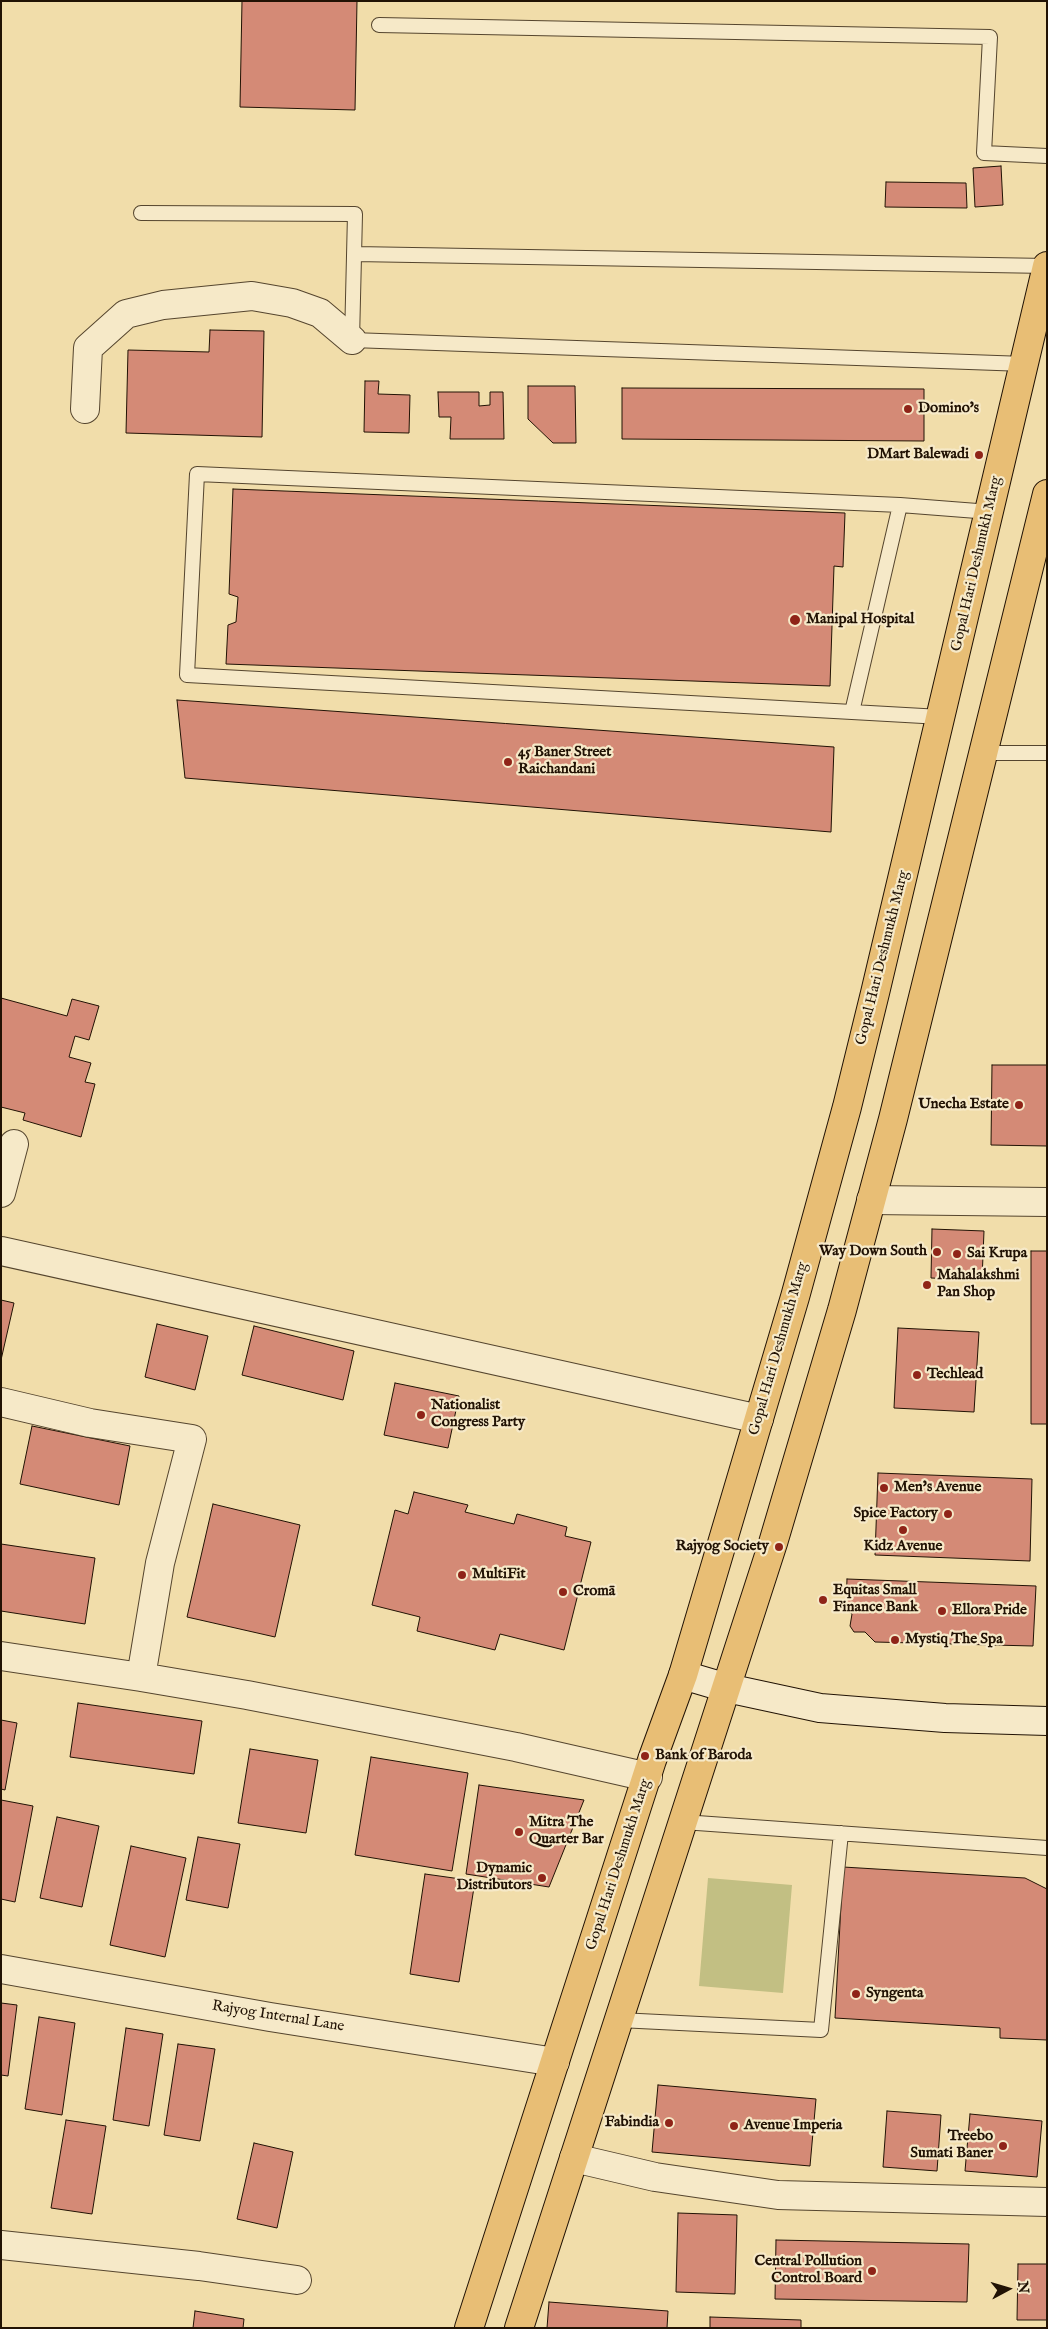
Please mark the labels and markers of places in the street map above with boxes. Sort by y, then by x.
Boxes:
place label: Domino's [918,400,979,418]
marker: Domino's [902,403,914,415]
place label: DMart Balewadi [867,446,969,464]
marker: DMart Balewadi [973,449,985,461]
place label: Manipal Hospital [806,611,914,629]
marker: Manipal Hospital [788,613,802,627]
place label: 45 Baner Street Raichandani [518,744,611,779]
marker: 45 Baner Street Raichandani [502,756,514,768]
place label: Unecha Estate [918,1096,1009,1114]
marker: Unecha Estate [1013,1099,1025,1111]
place label: Way Down South [819,1243,927,1261]
place label: Sai Krupa [967,1245,1027,1263]
marker: Way Down South [931,1246,943,1258]
marker: Sai Krupa [951,1248,963,1260]
place label: Mahalakshmi Pan Shop [937,1267,1020,1302]
marker: Mahalakshmi Pan Shop [921,1279,933,1291]
place label: Techlead [927,1366,983,1384]
marker: Techlead [911,1369,923,1381]
place label: Nationalist Congress Party [431,1397,525,1432]
marker: Nationalist Congress Party [415,1409,427,1421]
place label: Men's Avenue [894,1479,981,1497]
marker: Men's Avenue [878,1482,890,1494]
place label: Spice Factory [853,1505,938,1523]
marker: Spice Factory [942,1508,954,1520]
marker: Kidz Avenue [897,1524,909,1536]
place label: Rajyog Society [675,1538,769,1556]
place label: Kidz Avenue [864,1538,942,1556]
marker: Rajyog Society [773,1541,785,1553]
place label: MultiFit [472,1566,526,1584]
marker: MultiFit [456,1569,468,1581]
place label: Equitas Small Finance Bank [833,1582,918,1617]
place label: Cromā [573,1583,615,1601]
marker: Cromā [557,1586,569,1598]
marker: Equitas Small Finance Bank [817,1594,829,1606]
place label: Ellora Pride [952,1602,1027,1620]
marker: Ellora Pride [936,1605,948,1617]
place label: Mystiq The Spa [905,1631,1003,1649]
marker: Mystiq The Spa [889,1634,901,1646]
place label: Bank of Baroda [655,1747,752,1765]
marker: Bank of Baroda [639,1750,651,1762]
place label: Mitra The Quarter Bar [529,1814,604,1849]
marker: Mitra The Quarter Bar [513,1826,525,1838]
place label: Dynamic Distributors [456,1860,532,1895]
marker: Dynamic Distributors [536,1872,548,1884]
place label: Syngenta [866,1985,923,2003]
marker: Syngenta [850,1988,862,2000]
place label: Fabindia [605,2114,659,2132]
marker: Fabindia [663,2117,675,2129]
place label: Avenue Imperia [744,2117,842,2135]
marker: Avenue Imperia [728,2120,740,2132]
place label: Treebo Sumati Baner [910,2128,993,2163]
marker: Treebo Sumati Baner [997,2140,1009,2152]
place label: Central Pollution Control Board [754,2253,862,2288]
marker: Central Pollution Control Board [866,2265,878,2277]

